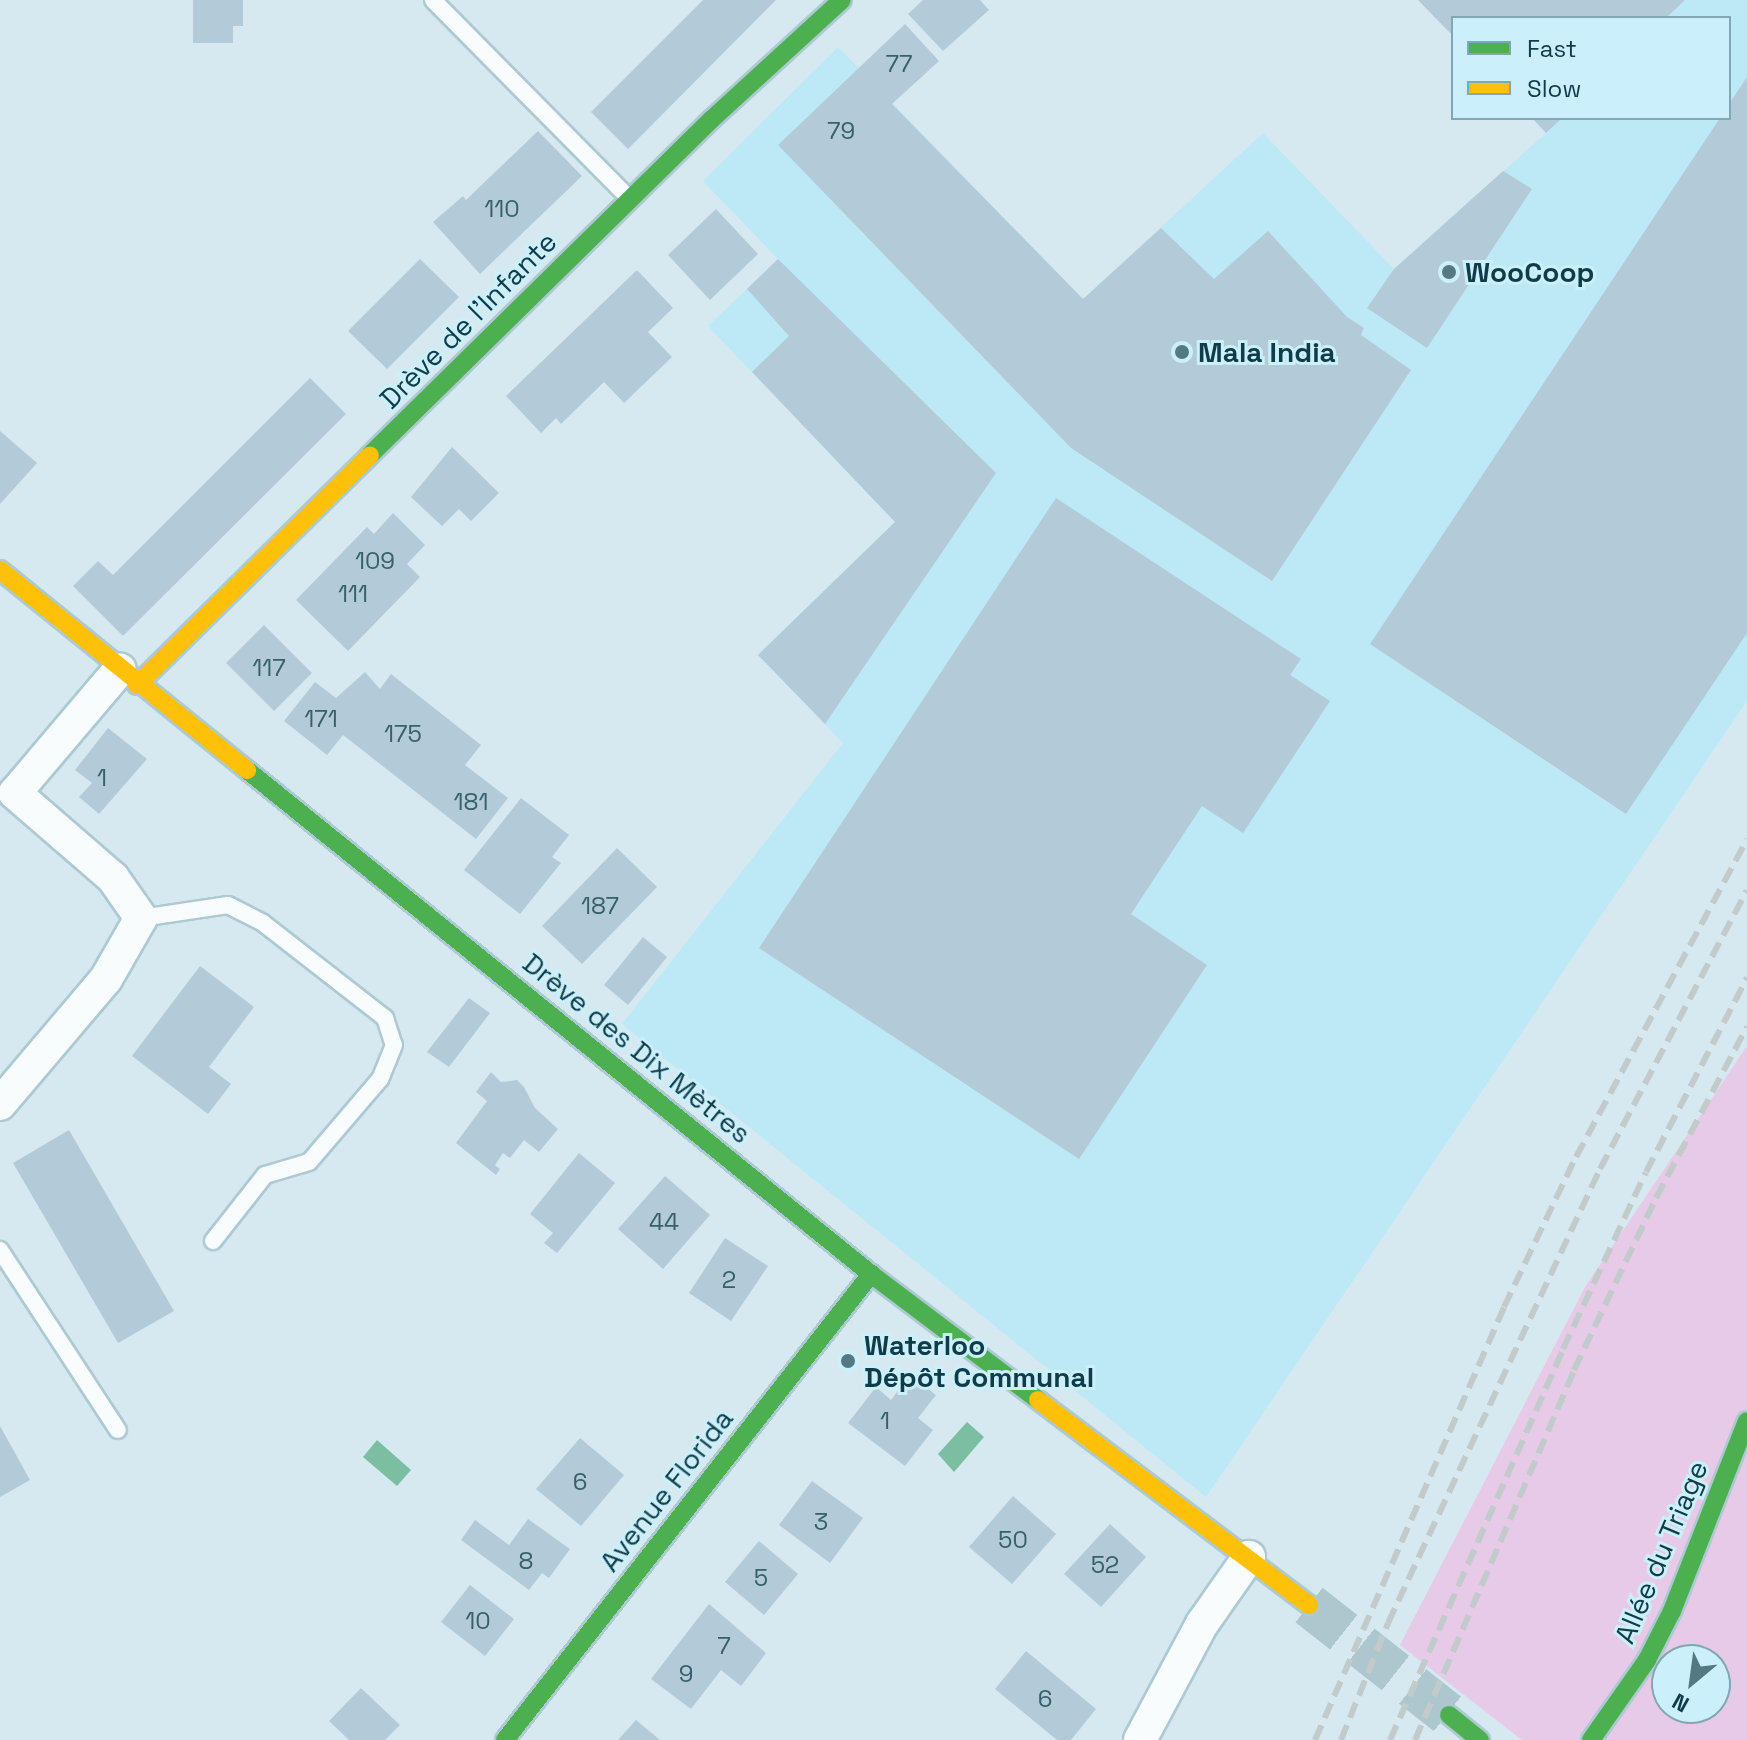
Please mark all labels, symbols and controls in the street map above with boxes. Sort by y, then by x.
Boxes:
legend [1451,16,1731,120]
text: Fast [1527,33,1577,64]
house number: 77 [885,50,913,78]
text: Slow [1527,73,1581,104]
house number: 79 [827,117,855,145]
house number: 110 [484,195,520,223]
street label: Drève de l'Infante [373,225,563,415]
place label: WooCoop [1465,255,1594,289]
marker: WooCoop [1440,263,1458,281]
place label: Mala India [1198,335,1336,369]
marker: Mala India [1173,343,1191,361]
house number: 109 [355,547,395,575]
house number: 111 [338,580,368,608]
house number: 117 [252,654,286,682]
house number: 171 [304,705,338,733]
house number: 175 [384,720,422,748]
house number: 1 [97,764,107,792]
house number: 181 [453,788,489,816]
house number: 187 [581,892,619,920]
street label: Drève des Dix Mètres [516,946,758,1150]
house number: 44 [649,1208,679,1236]
house number: 2 [722,1266,736,1294]
place label: Waterloo Dépôt Communal [864,1328,1094,1394]
marker: Waterloo Dépôt Communal [839,1352,857,1370]
street label: Avenue Florida [592,1402,740,1578]
house number: 1 [880,1407,890,1435]
street label: Allée du Triage [1607,1455,1715,1649]
house number: 6 [573,1468,587,1496]
house number: 3 [814,1508,828,1536]
house number: 50 [998,1526,1028,1554]
house number: 8 [519,1547,533,1575]
house number: 52 [1091,1551,1119,1579]
house number: 5 [754,1564,768,1592]
house number: 10 [465,1607,491,1635]
house number: 7 [717,1632,731,1660]
north arrow [1651,1644,1731,1724]
house number: 9 [679,1660,693,1688]
house number: 6 [1038,1685,1052,1713]
text: N [1667,1687,1694,1719]

